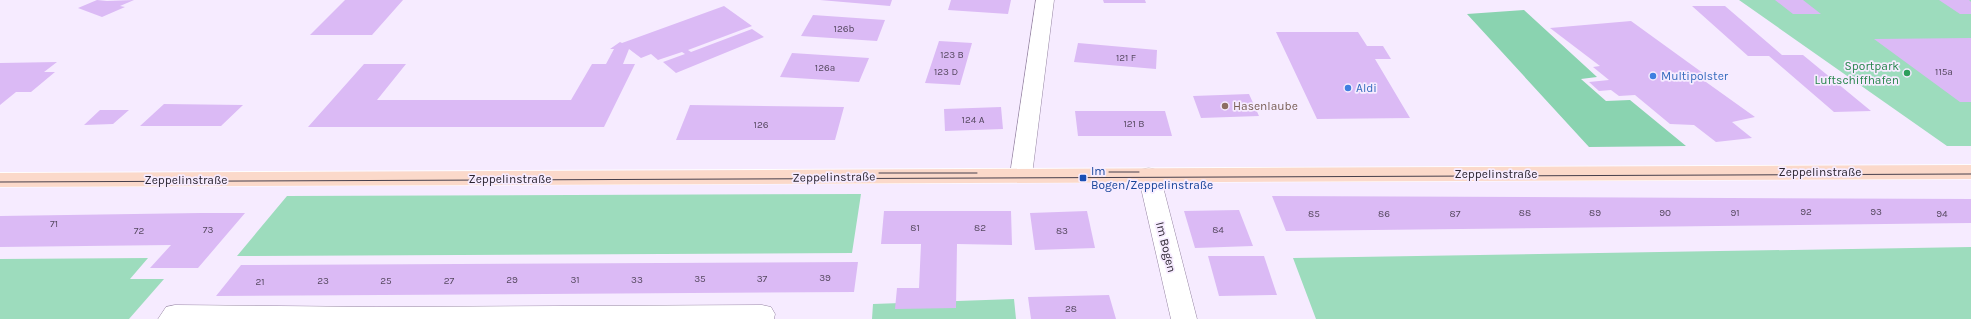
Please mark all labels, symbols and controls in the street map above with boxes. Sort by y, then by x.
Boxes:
house number: 126b [834,23,854,35]
house number: 123 B [940,49,964,61]
house number: 121 F [1116,52,1136,64]
place label: Sportpark Luftschiffhafen [1815,59,1899,87]
house number: 126a [815,62,835,74]
house number: 123 D [934,66,958,78]
house number: 115a [1935,66,1953,78]
marker: Sportpark Luftschiffhafen [1902,68,1912,78]
place label: Multipolster [1661,69,1729,83]
marker: Multipolster [1648,71,1658,81]
place label: Aldi [1356,81,1377,95]
marker: Aldi [1343,83,1353,93]
place label: Hasenlaube [1233,99,1298,113]
marker: Hasenlaube [1220,101,1230,111]
house number: 124 A [962,114,985,126]
house number: 121 B [1124,118,1145,130]
house number: 126 [754,119,769,131]
place label: Im Bogen/Zeppelinstraße [1091,164,1213,192]
street label: Zeppelinstraße [1779,165,1861,179]
street label: Zeppelinstraße [1455,167,1537,181]
street label: Zeppelinstraße [792,169,876,185]
street label: Zeppelinstraße [469,172,551,186]
street label: Zeppelinstraße [145,173,227,187]
marker: Im Bogen/Zeppelinstraße [1078,173,1088,183]
house number: 92 [1800,206,1812,218]
house number: 93 [1870,206,1882,218]
house number: 88 [1519,207,1531,219]
house number: 89 [1589,207,1601,219]
house number: 90 [1659,207,1671,219]
house number: 91 [1730,207,1740,219]
house number: 85 [1308,208,1320,220]
house number: 86 [1378,208,1390,220]
house number: 87 [1450,208,1461,220]
house number: 94 [1936,208,1948,220]
house number: 71 [50,218,58,230]
street label: Im Bogen [1153,220,1179,274]
house number: 81 [910,222,920,234]
house number: 82 [974,222,986,234]
house number: 73 [203,224,213,236]
house number: 84 [1212,224,1224,236]
house number: 72 [134,225,144,237]
house number: 83 [1056,225,1068,237]
house number: 39 [819,272,831,284]
house number: 35 [694,273,706,285]
house number: 37 [757,273,768,285]
house number: 29 [506,274,518,286]
house number: 31 [570,274,580,286]
house number: 33 [631,274,643,286]
house number: 23 [317,275,329,287]
house number: 25 [380,275,392,287]
house number: 27 [444,275,455,287]
house number: 21 [255,276,265,288]
house number: 28 [1065,303,1077,315]

